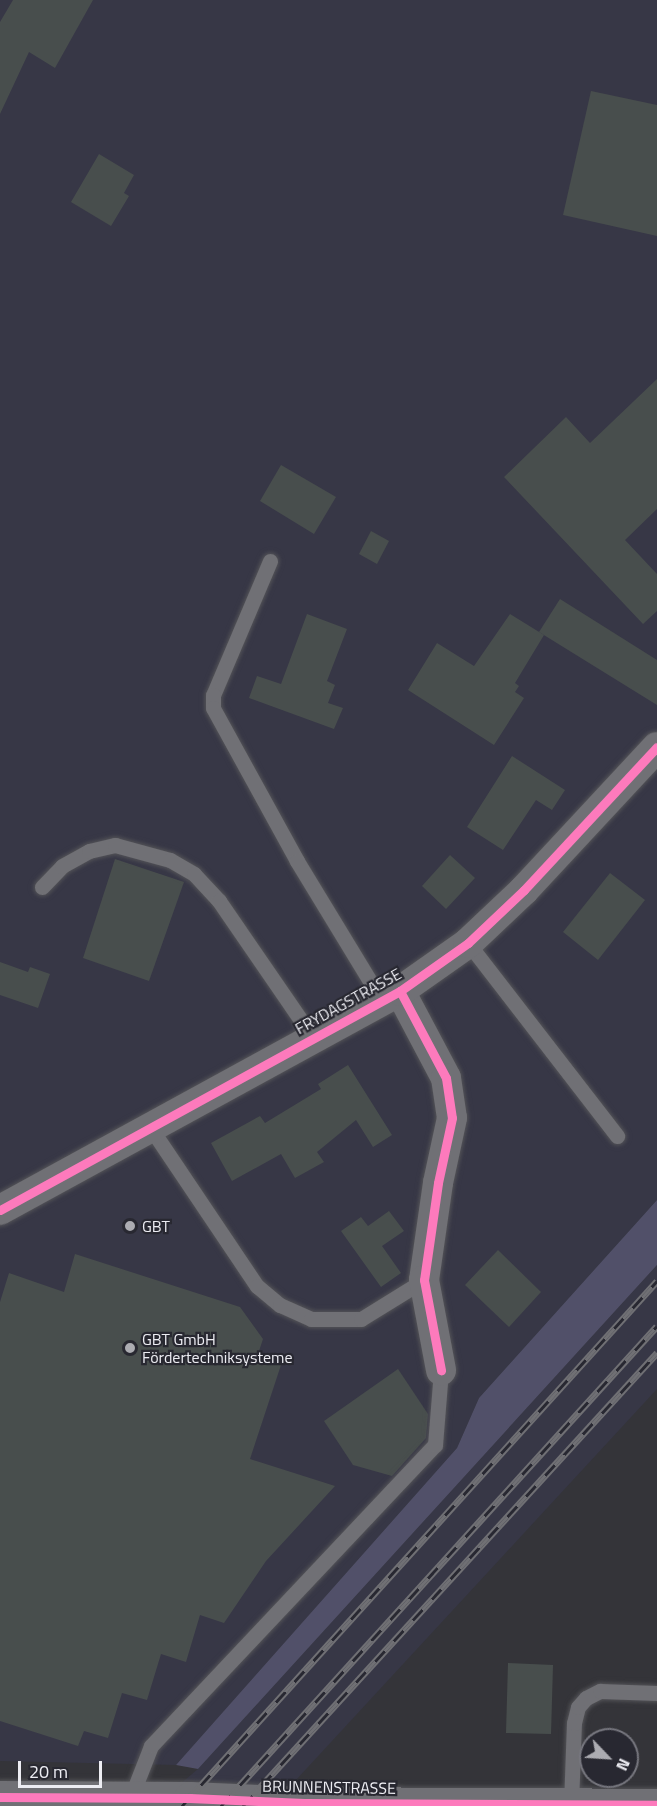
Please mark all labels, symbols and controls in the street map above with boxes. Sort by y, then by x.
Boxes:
street label: FRYDAGSTRASSE [292,964,404,1038]
place label: GBT [142,1216,170,1236]
marker: GBT [123,1219,137,1233]
place label: GBT GmbH Fördertechniksysteme [142,1329,293,1367]
marker: GBT GmbH Fördertechniksysteme [123,1341,137,1355]
north arrow [579,1728,639,1788]
scale bar [21,1749,105,1787]
text: N [610,1755,637,1775]
text: 20 m [29,1758,68,1785]
street label: BRUNNENSTRASSE [262,1776,396,1798]

